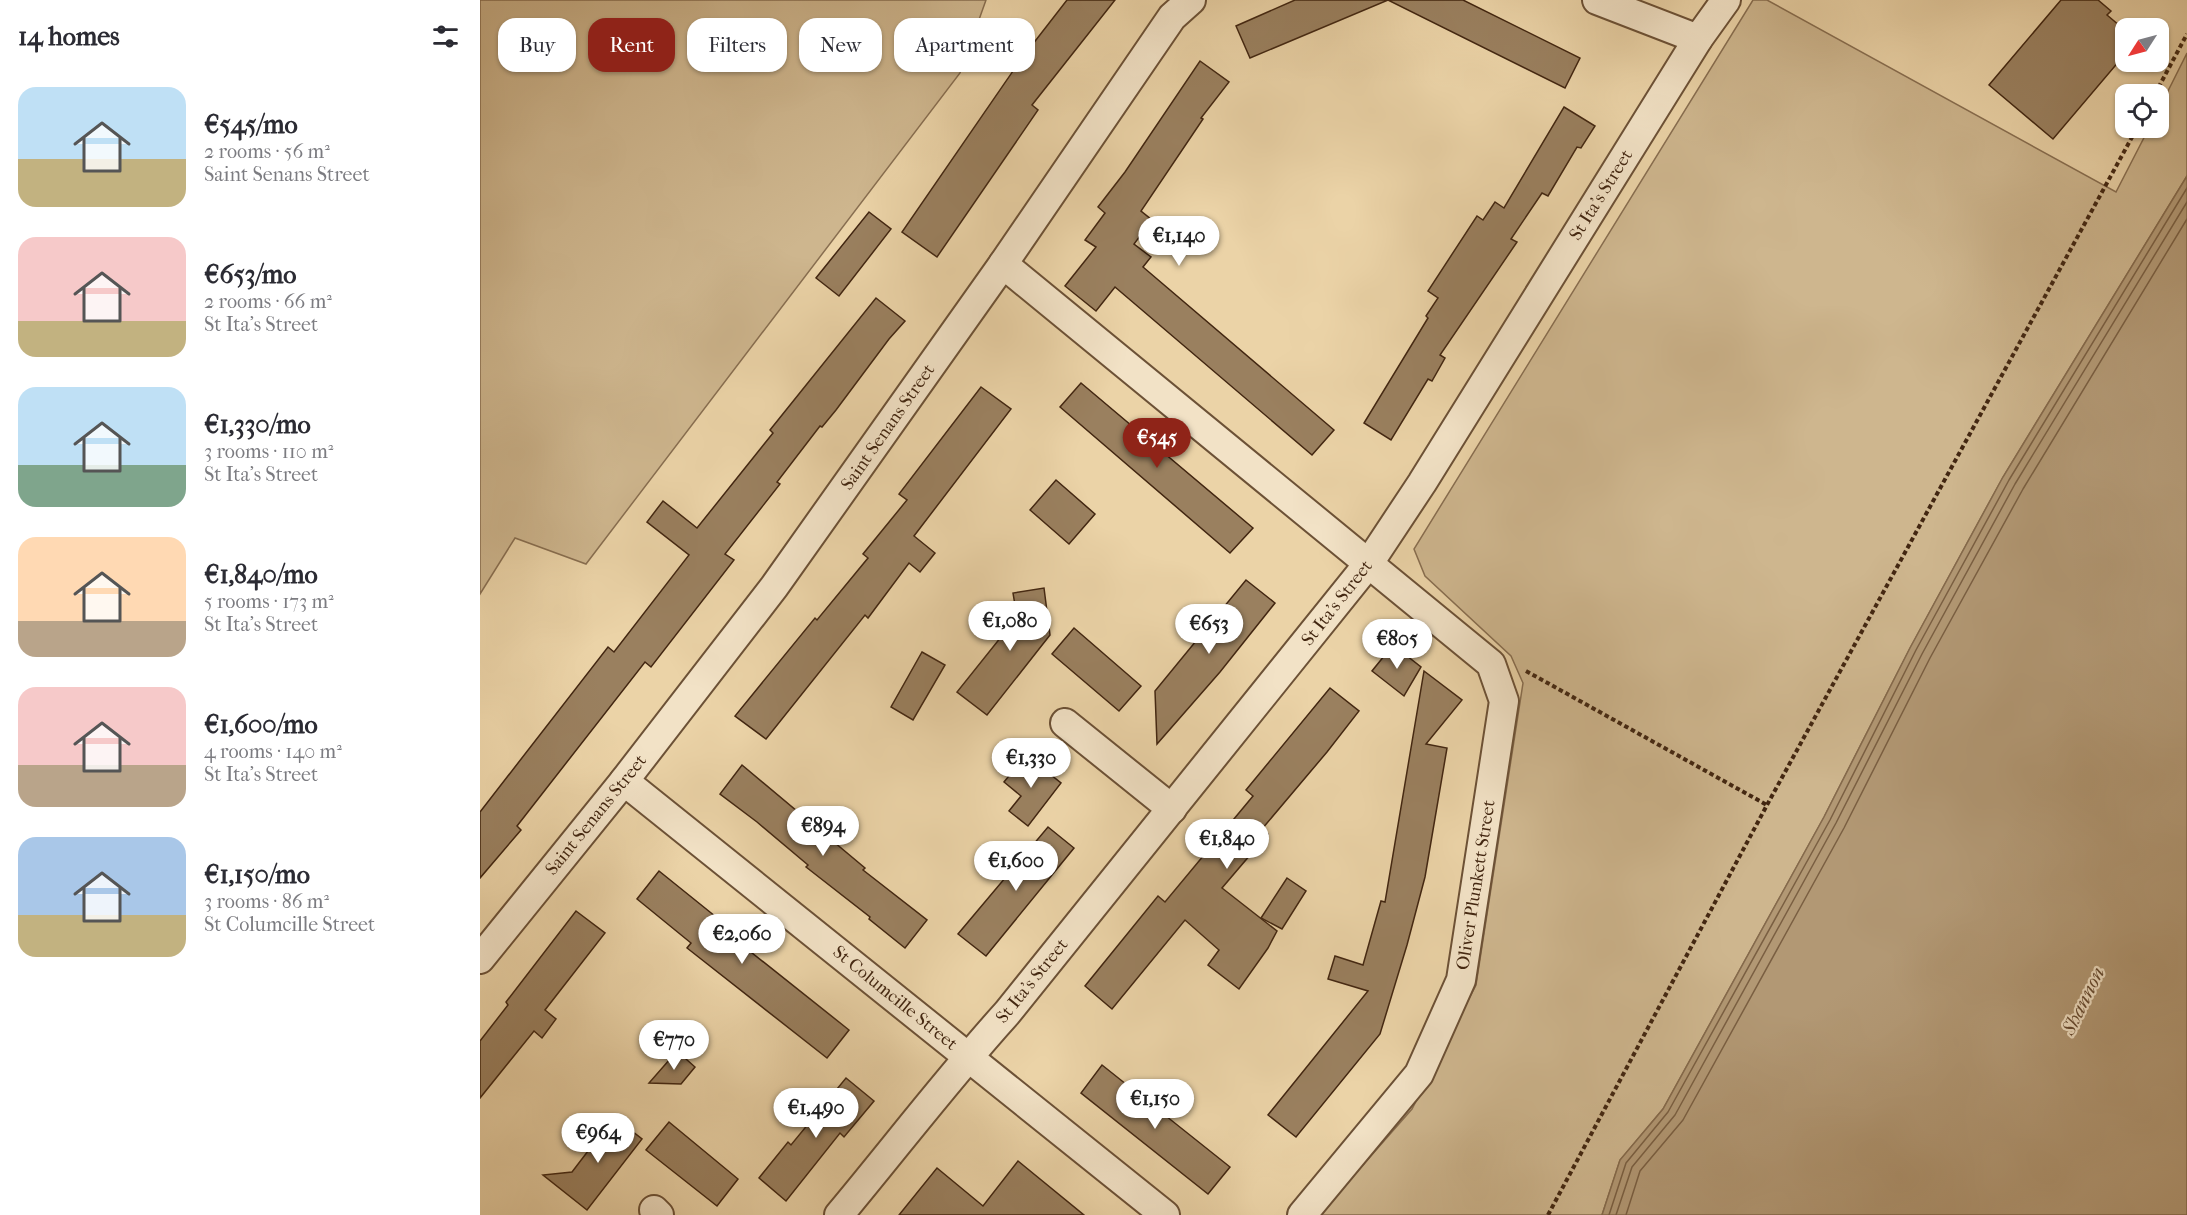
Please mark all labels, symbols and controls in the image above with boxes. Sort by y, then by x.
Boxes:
chip: Buy [498,18,576,72]
chip: Rent [588,18,675,72]
chip: Filters [687,18,787,72]
chip: New [799,18,882,72]
chip: Apartment [894,18,1035,72]
north arrow [2115,18,2169,72]
map controls [2115,18,2169,138]
icon: filters [429,20,462,53]
text: 14 homes [18,21,120,52]
button: locate [2115,84,2169,138]
text: €545/mo [204,109,298,140]
icon: home [66,111,138,183]
text: 2 rooms · 56 m² [204,140,330,163]
street label: St Ita's Street [1565,145,1637,244]
text: Saint Senans Street [204,163,370,186]
pin: €1,140 [1130,216,1228,267]
text: €1,140 [1152,224,1206,247]
text: €653/mo [204,259,296,290]
icon: home [66,261,138,333]
text: 2 rooms · 66 m² [204,290,332,313]
text: St Ita's Street [204,313,318,336]
street label: Saint Senans Street [837,359,940,494]
text: €1,330/mo [204,409,311,440]
icon: home [66,411,138,483]
pin: €545 [1121,418,1193,469]
text: €545 [1137,426,1177,449]
text: 3 rooms · 110 m² [204,440,333,463]
text: St Ita's Street [204,463,318,486]
street label: St Ita's Street [1297,556,1377,650]
text: €1,840/mo [204,559,318,590]
icon: home [66,561,138,633]
text: 5 rooms · 173 m² [204,590,334,613]
pin: €1,080 [961,601,1059,652]
pin: €653 [1173,604,1245,655]
text: €1,080 [982,609,1038,632]
text: €653 [1189,612,1229,635]
text: St Ita's Street [204,613,318,636]
pin: €805 [1361,619,1433,670]
text: €805 [1376,627,1418,650]
text: €1,600/mo [204,709,318,740]
icon: home [66,711,138,783]
pin: €1,330 [982,738,1080,789]
text: 4 rooms · 140 m² [204,740,342,763]
text: €1,330 [1006,746,1056,769]
street label: Saint Senans Street [541,750,651,879]
text: St Ita's Street [204,763,318,786]
street label: Oliver Plunkett Street [1452,798,1500,971]
pin: €894 [787,806,859,857]
text: €894 [801,814,845,837]
pin: €1,840 [1178,819,1276,870]
text: €1,840 [1199,827,1255,850]
pin: €1,600 [967,841,1065,892]
text: €1,600 [988,849,1044,872]
text: €1,150/mo [204,859,310,890]
icon: home [66,861,138,933]
text: 3 rooms · 86 m² [204,890,329,913]
text: St Columcille Street [204,913,375,936]
pin: €2,060 [693,914,791,965]
text: €2,060 [712,922,772,945]
street label: St Ita's Street [992,934,1073,1028]
street label: St Columcille Street [829,941,962,1055]
water label: Shannon [2056,963,2109,1040]
pin: €770 [638,1020,710,1071]
text: €770 [653,1028,695,1051]
pin: €1,150 [1106,1079,1204,1130]
text: €1,150 [1130,1087,1180,1110]
pin: €1,490 [767,1088,865,1139]
text: €1,490 [787,1096,845,1119]
pin: €964 [562,1113,634,1164]
text: €964 [576,1121,620,1144]

